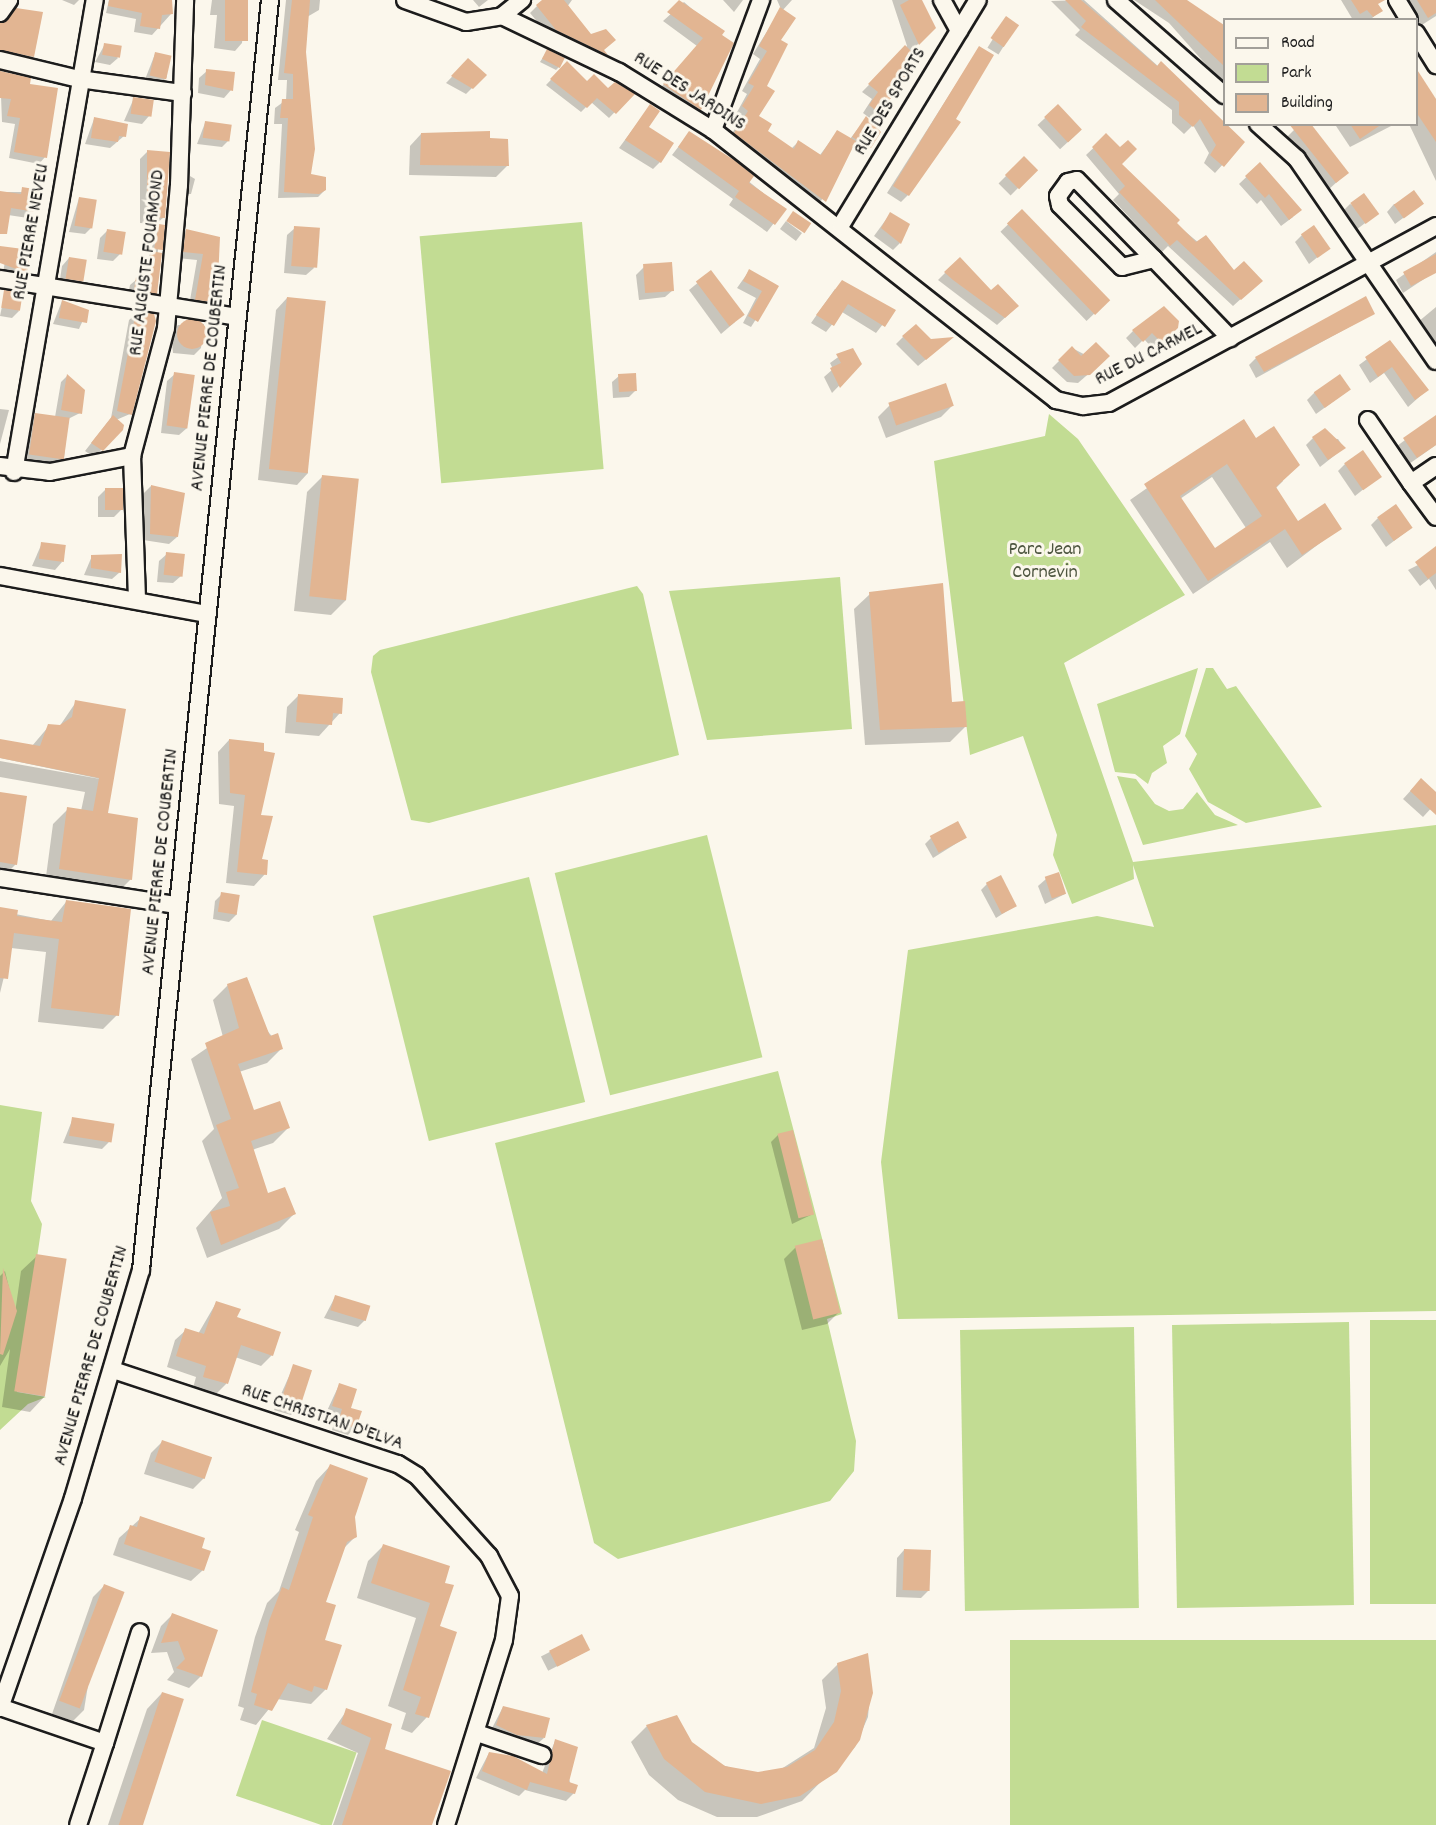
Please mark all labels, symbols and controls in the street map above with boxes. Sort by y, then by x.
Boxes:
legend [1223,18,1418,126]
text: Road [1281,31,1315,56]
street label: RUE DES SPORTS [849,44,933,160]
street label: RUE DES JARDINS [628,47,750,137]
text: Park [1281,61,1312,86]
text: Building [1281,91,1333,116]
street label: RUE PIERRE NEVEU [8,162,56,302]
street label: RUE AUGUSTE FOURMOND [125,169,171,357]
street label: AVENUE PIERRE DE COUBERTIN [186,264,234,492]
street label: RUE DU CARMEL [1091,318,1207,392]
park label: Parc Jean Cornevin [1008,539,1082,586]
street label: AVENUE PIERRE DE COUBERTIN [137,748,185,976]
street label: AVENUE PIERRE DE COUBERTIN [49,1243,135,1469]
street label: RUE CHRISTIAN D'ELVA [238,1379,406,1457]

